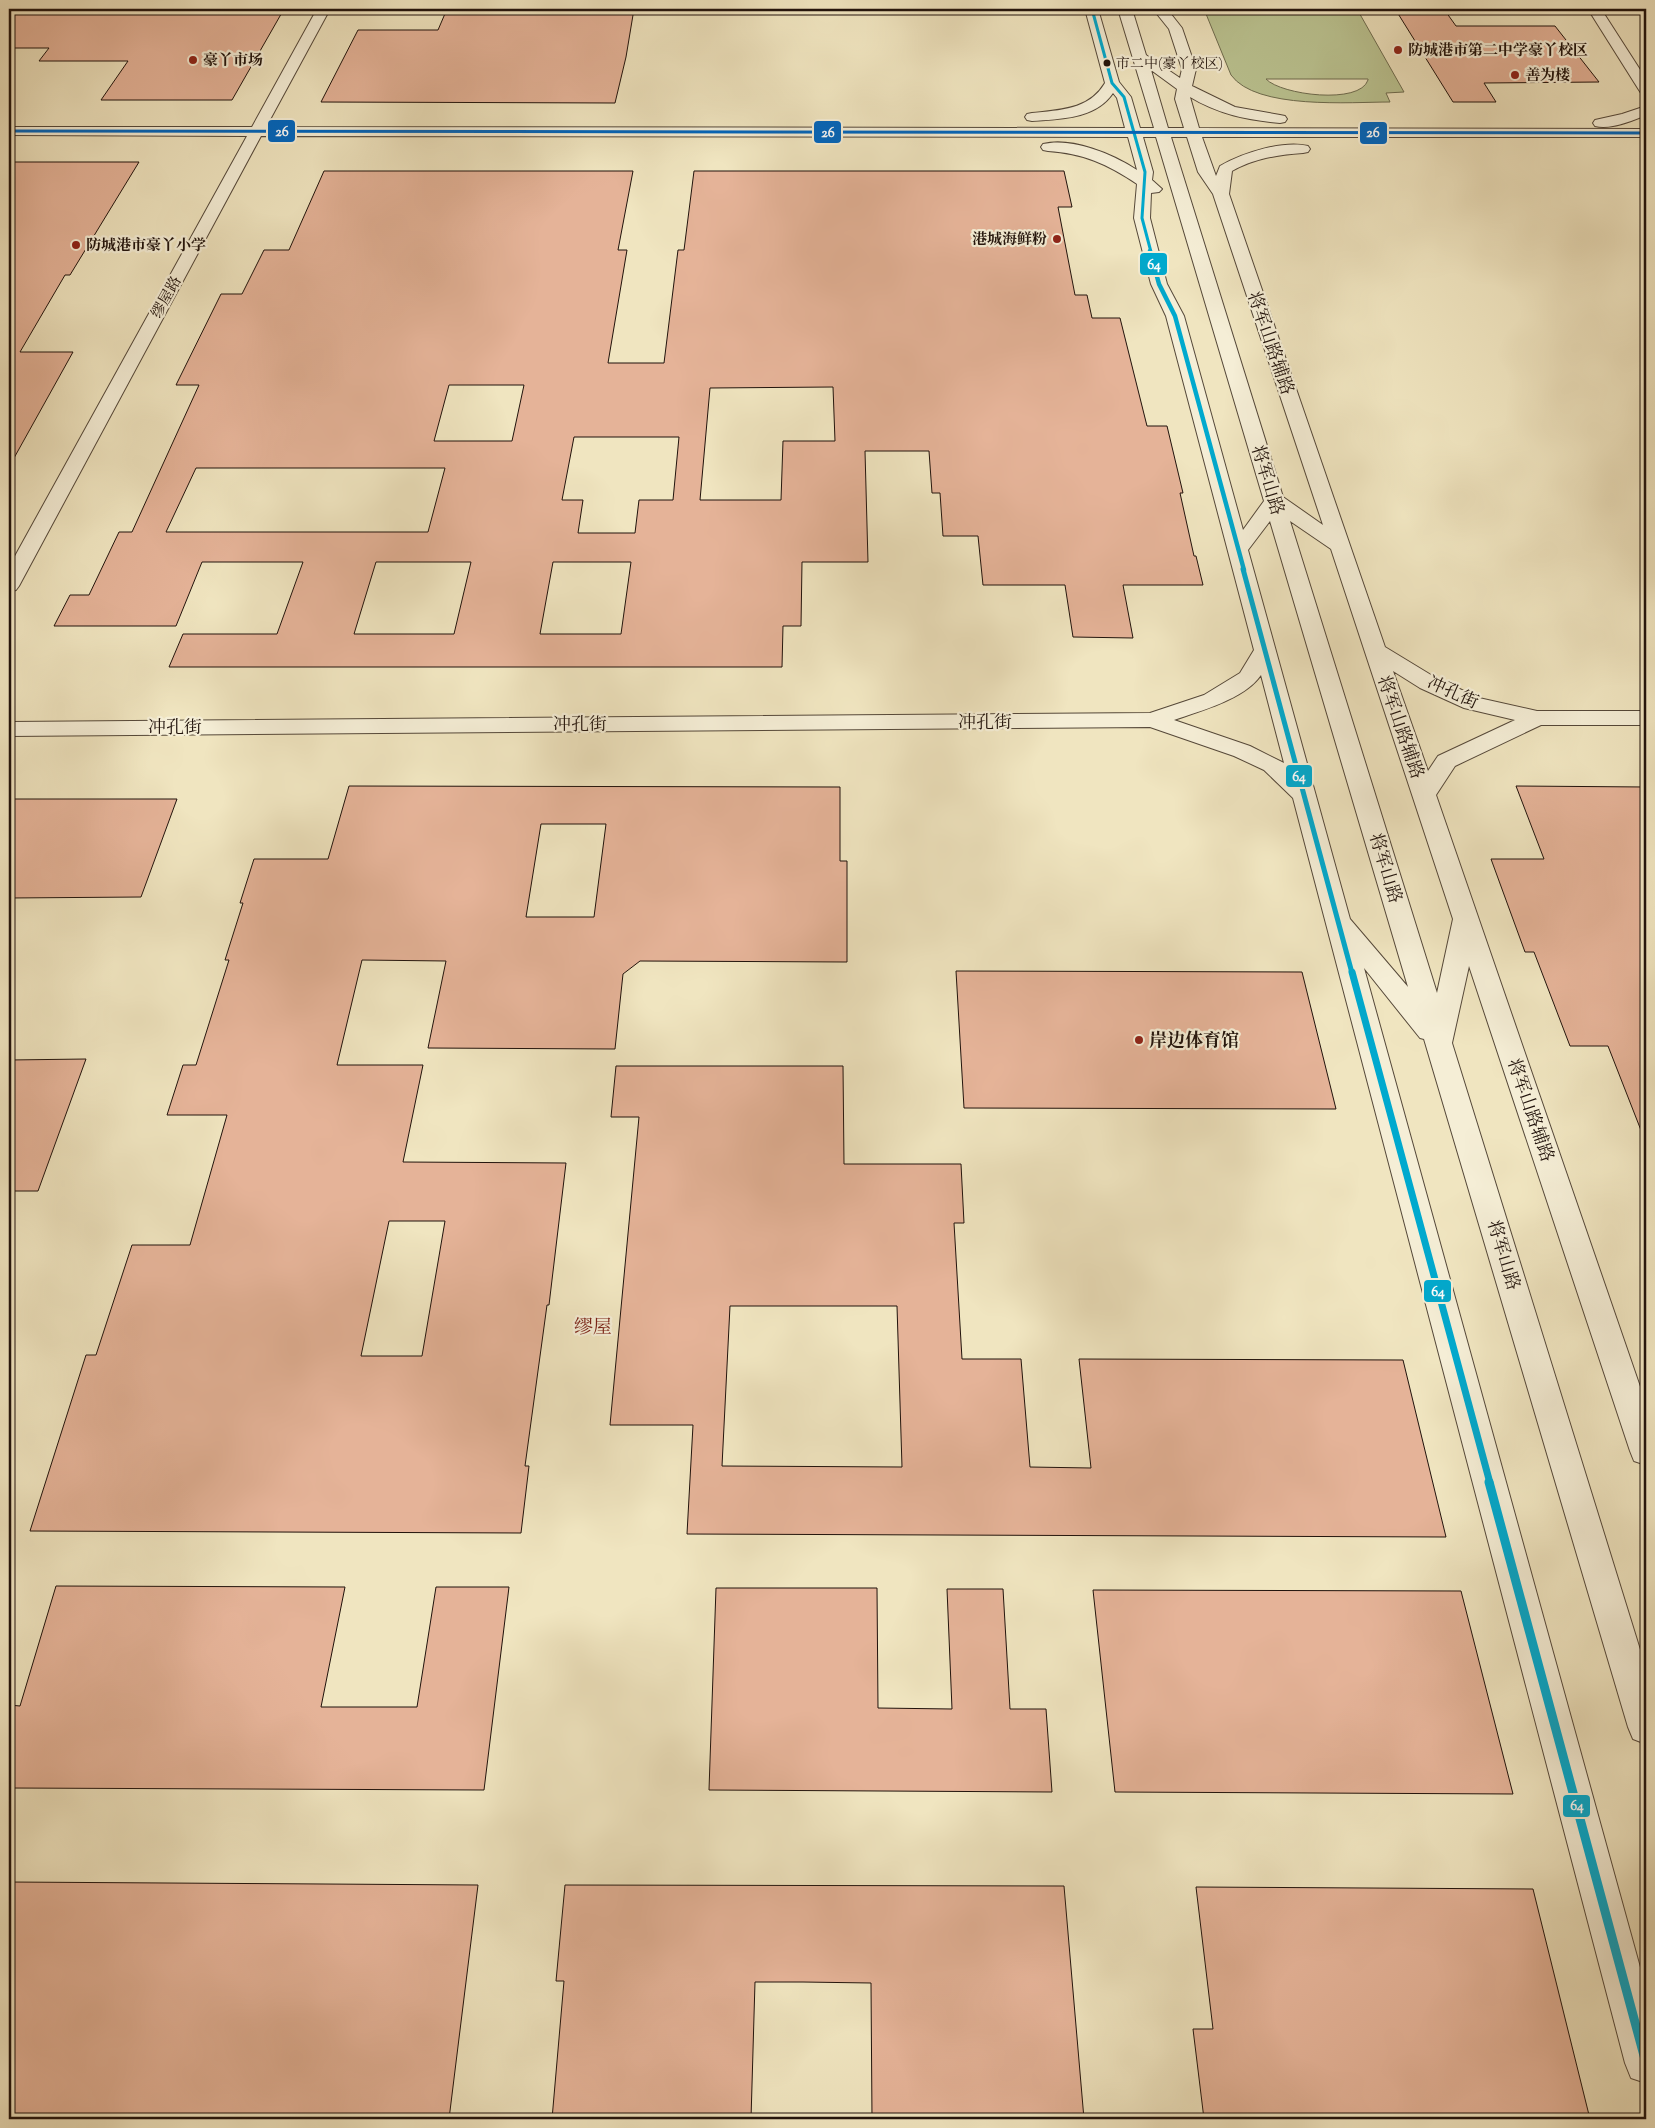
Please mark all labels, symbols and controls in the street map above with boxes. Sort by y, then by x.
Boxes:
place label: 防城港市第二中学豪丫校区 [1408,41,1588,62]
marker: 防城港市第二中学豪丫校区 [1392,44,1404,56]
place label: 豪丫市场 [203,51,263,72]
marker: 豪丫市场 [187,54,199,66]
place label: 市二中(豪丫校区) [1116,55,1223,75]
marker: 市二中(豪丫校区) [1102,58,1112,68]
place label: 善为楼 [1525,66,1570,87]
marker: 善为楼 [1509,69,1521,81]
line badge: 26 [267,119,296,143]
line badge: 26 [813,120,842,144]
line badge: 26 [1359,121,1388,145]
text: 26 [275,123,289,143]
text: 26 [821,124,835,144]
text: 26 [1366,124,1380,144]
place label: 港城海鲜粉 [972,230,1047,251]
marker: 港城海鲜粉 [1051,233,1063,245]
place label: 防城港市豪丫小学 [86,236,206,257]
marker: 防城港市豪丫小学 [70,239,82,251]
line badge: 64 [1139,252,1168,276]
text: 64 [1147,256,1161,276]
street label: 缪屋路 [147,273,187,323]
street label: 将军山路辅路 [1239,288,1299,399]
street label: 将军山路 [1243,442,1289,519]
street label: 冲孔街 [1422,671,1482,717]
street label: 将军山路辅路 [1369,672,1429,783]
street label: 冲孔街 [958,711,1012,737]
street label: 冲孔街 [553,713,607,739]
street label: 冲孔街 [148,716,202,742]
line badge: 64 [1285,764,1313,788]
text: 64 [1292,768,1306,788]
street label: 将军山路 [1361,830,1407,907]
place label: 岸边体育馆 [1149,1029,1239,1055]
marker: 岸边体育馆 [1133,1034,1145,1046]
street label: 将军山路辅路 [1499,1055,1559,1166]
street label: 将军山路 [1479,1217,1525,1294]
line badge: 64 [1423,1279,1452,1303]
text: 64 [1431,1283,1445,1303]
district label: 缪屋 [574,1315,612,1342]
line badge: 64 [1562,1794,1591,1818]
text: 64 [1570,1797,1584,1817]

